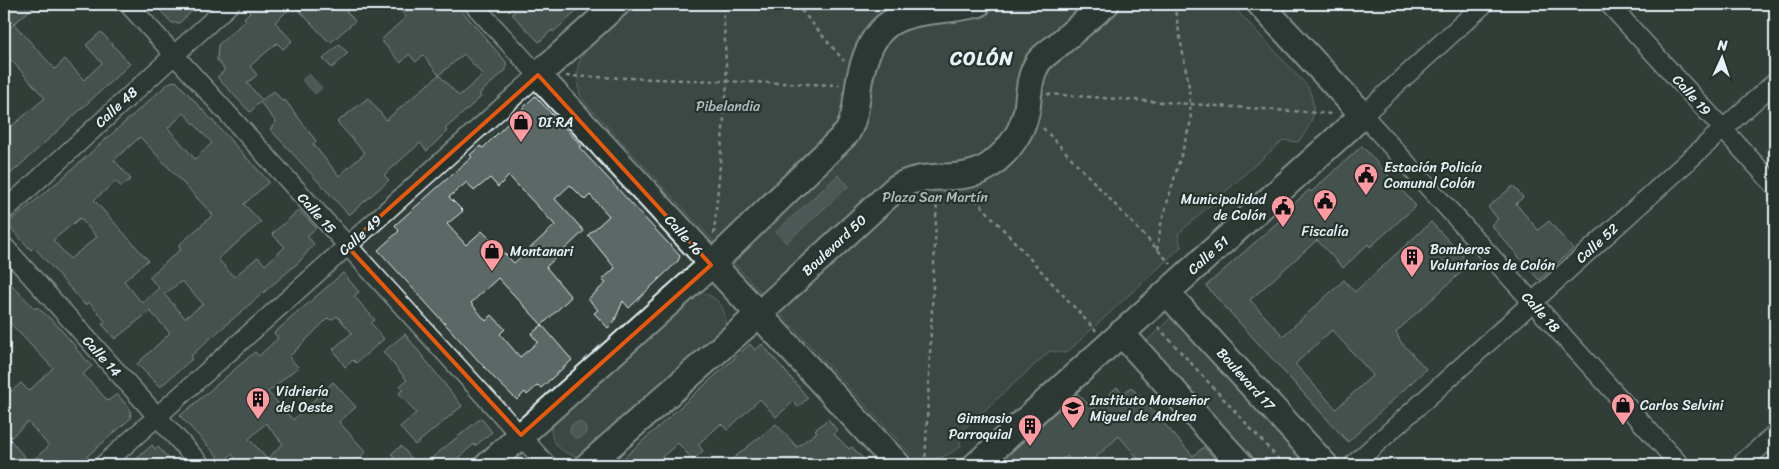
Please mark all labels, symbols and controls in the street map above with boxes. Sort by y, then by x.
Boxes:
north arrow [1696,32,1746,82]
text: N [1716,33,1728,58]
district label: COLÓN [949,42,1014,75]
street label: Calle 19 [1666,69,1718,122]
street label: Calle 48 [89,80,144,134]
park label: Pibelandia [696,94,761,119]
shop icon: DI·RA [508,109,534,143]
place label: DI·RA [538,110,573,135]
place label: Estación Policía Comunal Colón [1384,155,1483,196]
public building icon: Estación Policía Comunal Colón [1353,162,1379,196]
park label: Plaza San Martín [882,185,988,210]
street label: Calle 15 [291,187,343,240]
place label: Municipalidad de Colón [1181,187,1268,228]
public building icon: Fiscalía [1312,188,1338,222]
public building icon: Municipalidad de Colón [1270,194,1296,228]
street label: Calle 49 [333,208,388,262]
street label: Boulevard 50 [796,208,873,282]
street label: Calle 16 [658,209,709,262]
street label: Calle 52 [1570,217,1625,270]
place label: Fiscalía [1302,219,1348,244]
street label: Calle 51 [1182,230,1235,281]
place label: Bomberos Voluntarios de Colón [1430,237,1555,278]
shop icon: Montanari [479,238,505,272]
place label: Montanari [510,239,575,264]
building icon: Bomberos Voluntarios de Colón [1399,244,1425,278]
street label: Calle 18 [1515,286,1567,339]
street label: Calle 14 [76,330,128,383]
street label: Boulevard 17 [1210,342,1282,418]
place label: Vidriería del Oeste [276,379,333,420]
building icon: Vidriería del Oeste [245,386,271,420]
place label: Instituto Monseñor Miguel de Andrea [1089,388,1211,429]
shop icon: Carlos Selvini [1610,392,1636,426]
place label: Carlos Selvini [1640,393,1724,418]
school or university icon: Instituto Monseñor Miguel de Andrea [1060,395,1086,429]
place label: Gimnasio Parroquial [949,406,1013,447]
building icon: Gimnasio Parroquial [1017,413,1043,447]

